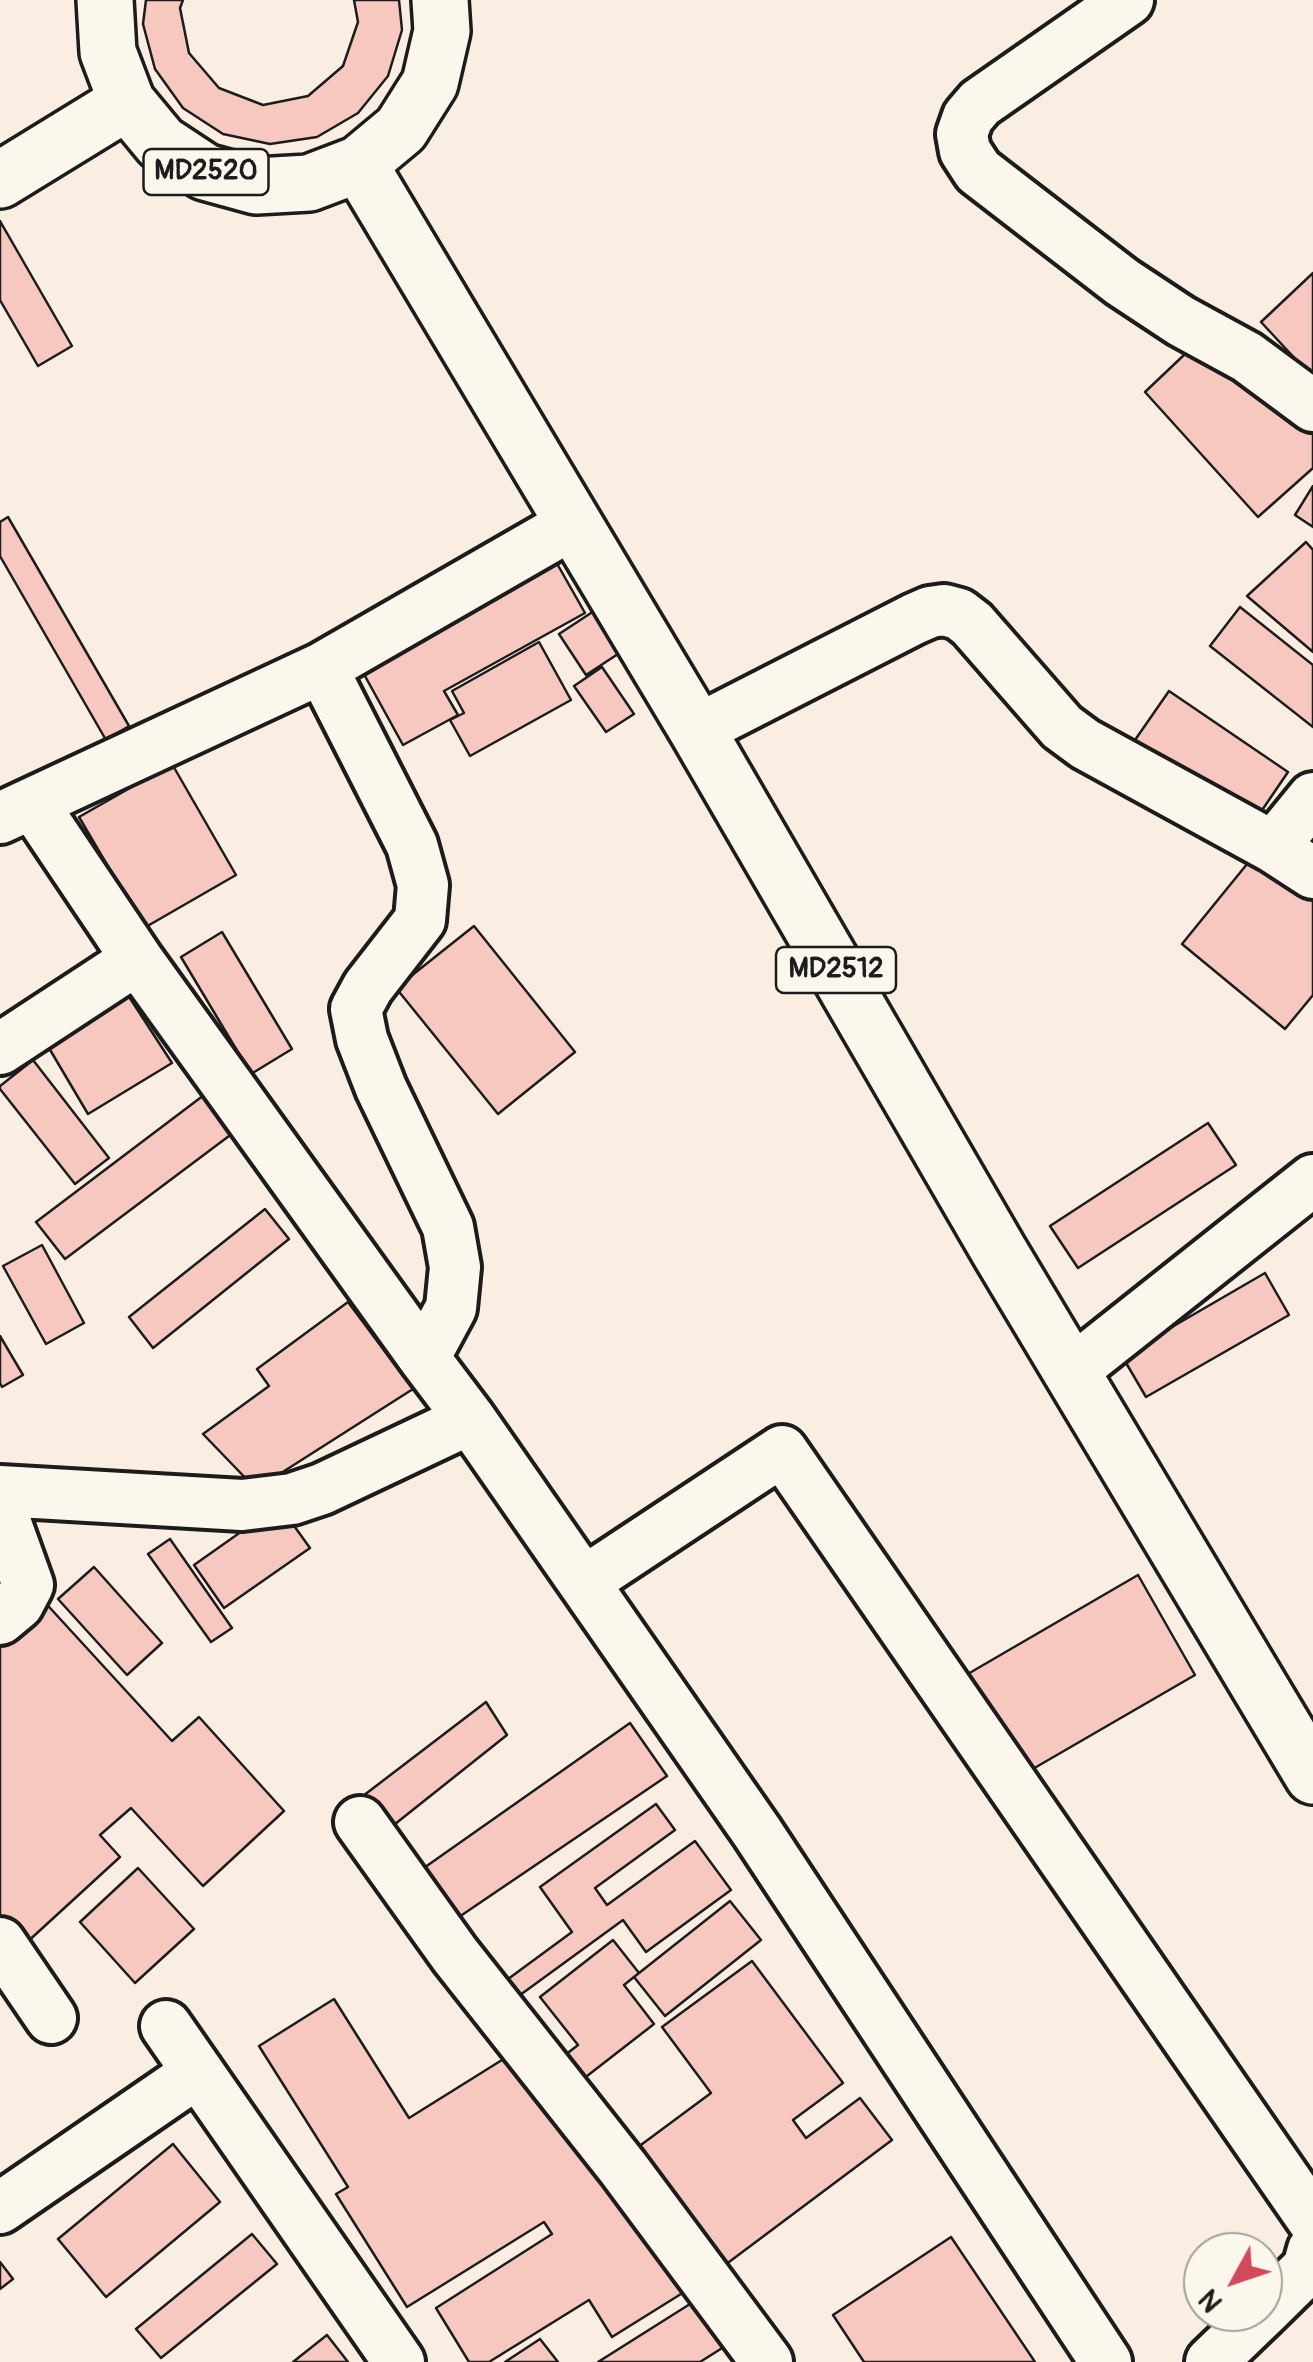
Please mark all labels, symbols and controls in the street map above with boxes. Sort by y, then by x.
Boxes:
road number: MD2520 [144,149,268,195]
road number: MD2512 [776,947,896,993]
north arrow [1183,2232,1283,2332]
text: N [1192,2282,1231,2319]

